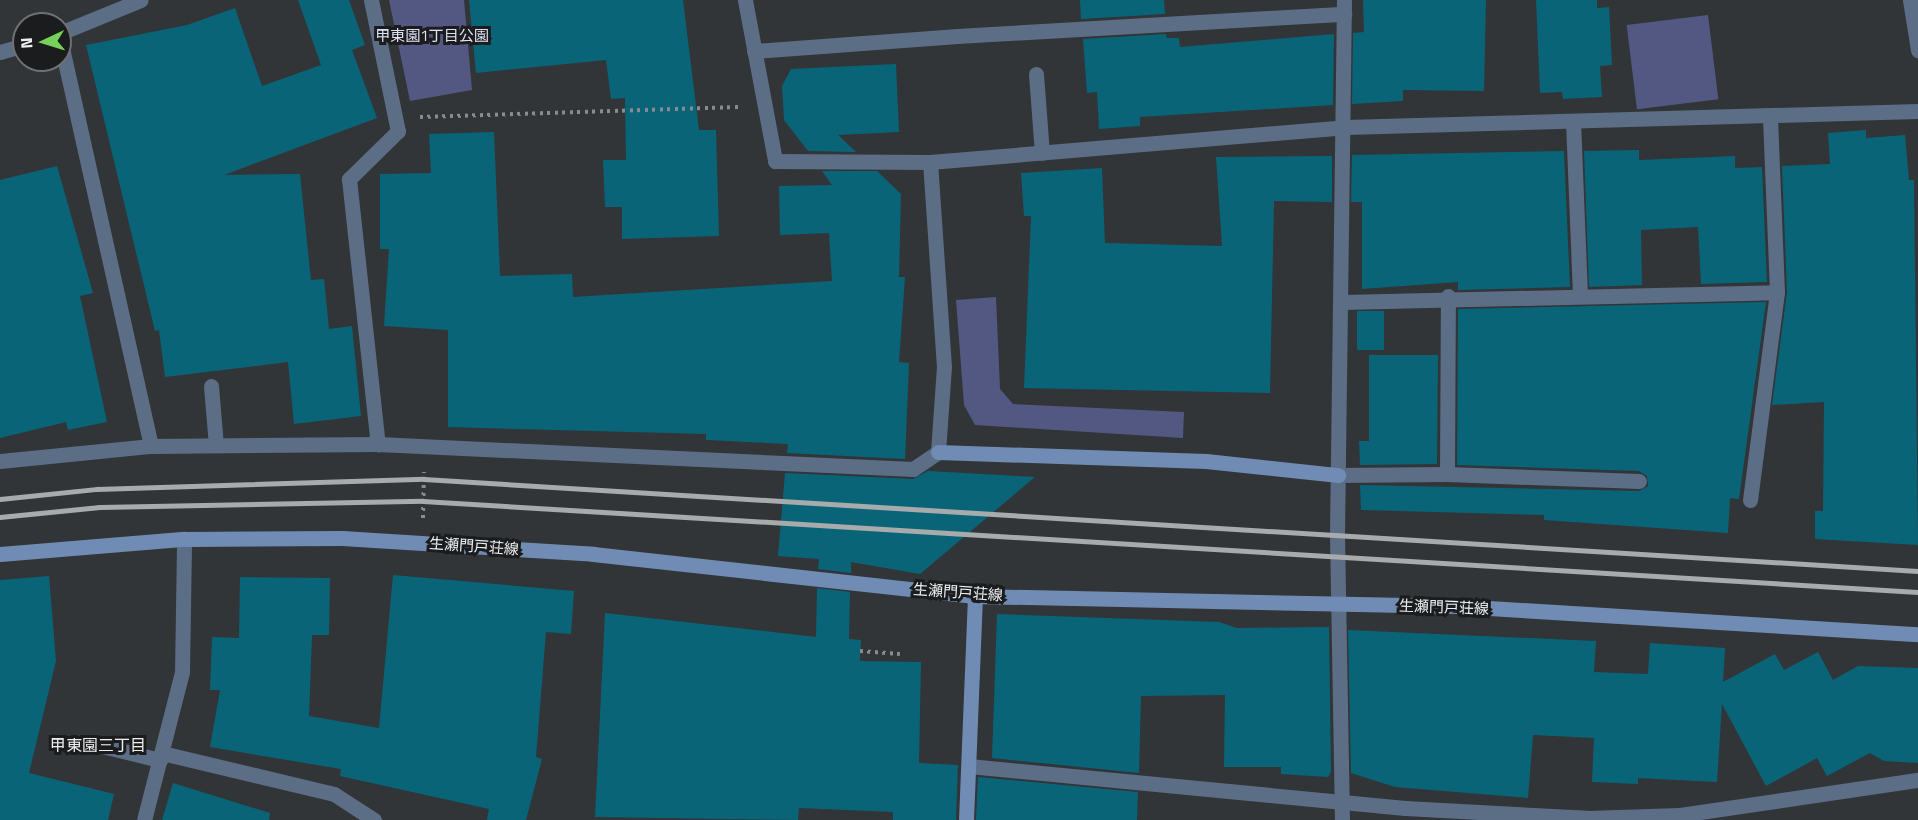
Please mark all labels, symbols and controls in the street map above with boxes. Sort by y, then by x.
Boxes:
north arrow [12,12,72,72]
park label: 甲東園1丁目公園 [375,27,489,45]
text: N [14,37,38,49]
street label: 生瀬門戸荘線 [428,534,520,558]
street label: 生瀬門戸荘線 [912,580,1004,604]
street label: 生瀬門戸荘線 [1399,596,1489,618]
district label: 甲東園三丁目 [50,735,146,755]

